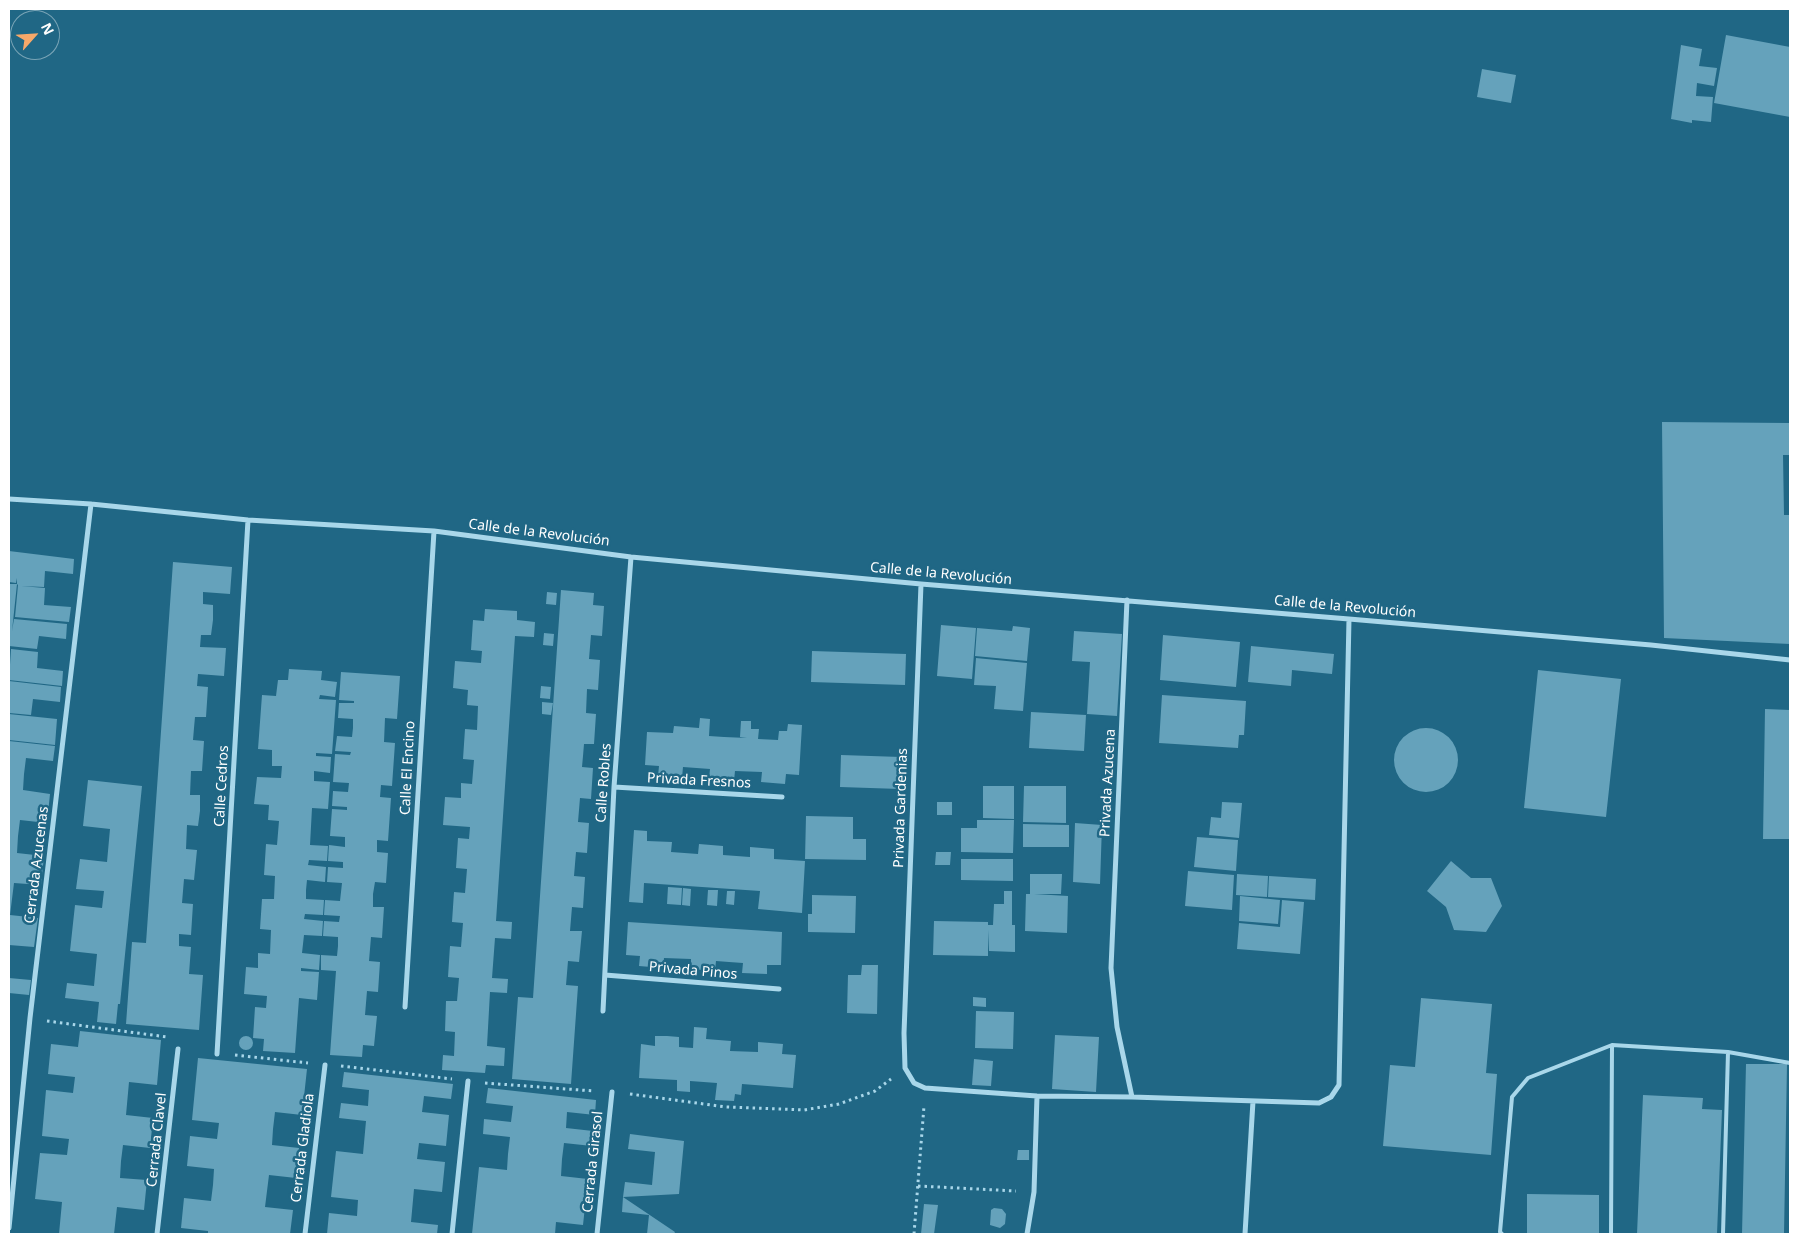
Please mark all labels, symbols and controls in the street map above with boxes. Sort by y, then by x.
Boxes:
north arrow [10,10,60,60]
text: N [37,19,59,38]
street label: Calle de la Revolución [467,516,611,550]
street label: Calle de la Revolución [869,559,1013,589]
street label: Calle de la Revolución [1273,592,1417,622]
street label: Calle El Encino [397,720,419,816]
street label: Privada Azucena [1097,729,1119,837]
street label: Calle Robles [593,743,615,823]
street label: Calle Cedros [211,745,233,827]
street label: Privada Gardenias [891,748,911,868]
street label: Privada Fresnos [647,770,751,792]
street label: Cerrada Azucenas [21,805,53,925]
street label: Privada Pinos [648,959,738,983]
street label: Cerrada Clavel [144,1092,170,1188]
street label: Cerrada Gladiola [288,1092,318,1204]
street label: Cerrada Girasol [579,1110,607,1214]

